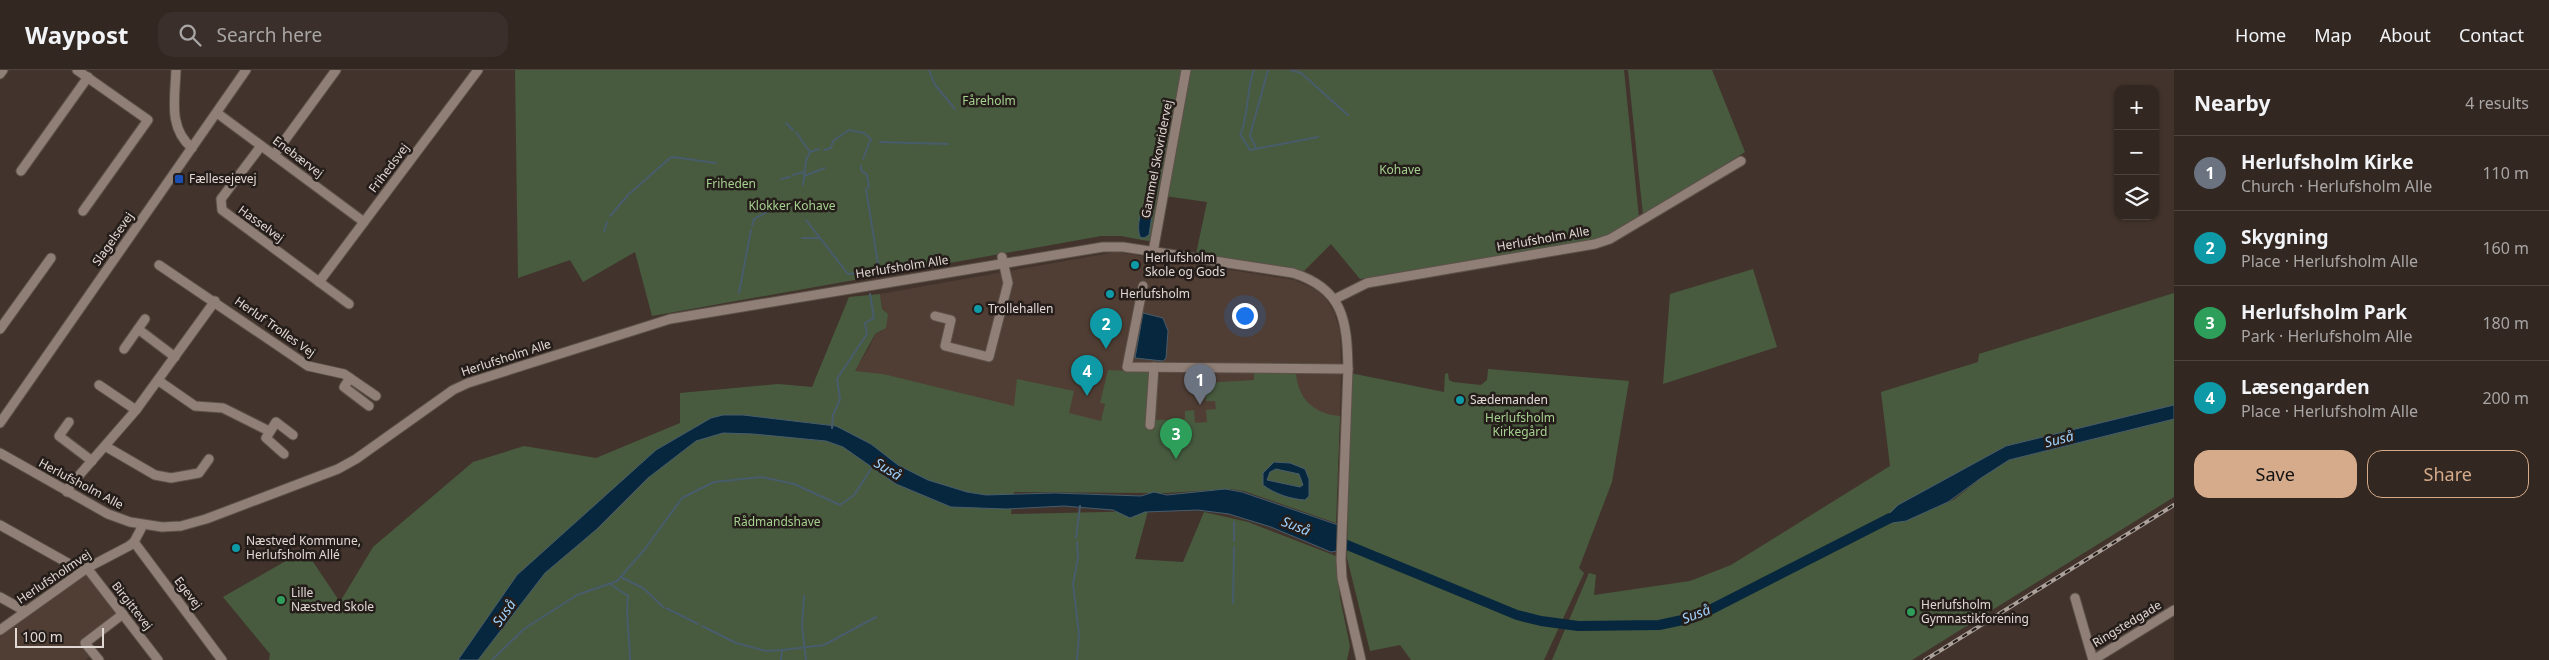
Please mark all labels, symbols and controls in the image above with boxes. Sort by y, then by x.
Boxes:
search box [158,12,508,57]
text: Waypost [25,18,128,51]
icon: search [176,21,204,49]
text: Search here [216,22,322,48]
text: Home [2235,23,2286,47]
text: Map [2314,23,2352,47]
text: About [2380,23,2431,47]
text: Contact [2459,23,2524,47]
map controls [2114,85,2159,220]
button: + [2114,85,2159,130]
text: Nearby [2194,89,2270,117]
park label: Fåreholm [962,92,1016,109]
text: 4 results [2465,92,2529,114]
street label: Gammel Skovridervej [1137,98,1176,219]
button: − [2114,130,2159,175]
street label: Enebærvej [269,132,327,181]
street label: Frihedsvej [364,140,413,196]
text: Herlufsholm Kirke [2241,149,2414,175]
park label: Kohave [1379,161,1421,178]
text: 1 [2205,162,2215,184]
text: 110 m [2482,162,2529,184]
place label: Fællesejevej [189,170,257,187]
marker: Fællesejevej [173,173,185,185]
park label: Friheden [706,175,756,192]
button: layers [2114,175,2159,220]
text: Church · Herlufsholm Alle [2241,175,2432,197]
park label: Klokker Kohave [748,197,836,214]
street label: Hasselvej [235,201,288,246]
street label: Slagelsevej [88,208,137,269]
street label: Herlufsholm Alle [1495,222,1591,255]
text: Skygning [2241,224,2329,250]
text: 2 [2205,237,2215,259]
text: 160 m [2482,237,2529,259]
place label: Herlufsholm Skole og Gods [1145,249,1225,280]
text: Place · Herlufsholm Alle [2241,250,2418,272]
street label: Herlufsholm Alle [854,251,950,282]
marker: Herlufsholm Skole og Gods [1129,259,1141,271]
place label: Herlufsholm [1120,285,1190,302]
marker: Herlufsholm [1104,288,1116,300]
street label: Herluf Trolles Vej [231,292,319,361]
text: Herlufsholm Park [2241,299,2407,325]
place label: Trollehallen [988,300,1054,317]
marker: Trollehallen [972,303,984,315]
your location [1232,303,1258,329]
pin: 2 [1090,308,1122,349]
text: 3 [2205,312,2215,334]
text: 180 m [2482,312,2529,334]
text: Park · Herlufsholm Alle [2241,325,2412,347]
street label: Herlufsholm Alle [459,335,553,380]
pin: 4 [1071,355,1103,396]
pin: 1 [1184,364,1216,405]
text: Læsengarden [2241,374,2369,400]
text: 4 [2205,387,2215,409]
text: 200 m [2482,387,2529,409]
place label: Sædemanden [1470,391,1548,408]
marker: Sædemanden [1454,394,1466,406]
text: Place · Herlufsholm Alle [2241,400,2418,422]
park label: Herlufsholm Kirkegård [1485,409,1555,440]
pin: 3 [1160,418,1192,459]
water label: Suså [2042,426,2075,451]
button: Save [2194,450,2357,498]
button: Share [2367,450,2529,498]
water label: Suså [871,453,906,484]
street label: Herlufsholm Alle [36,454,127,513]
water label: Suså [1279,511,1313,540]
park label: Rådmandshave [733,513,821,530]
place label: Næstved Kommune, Herlufsholm Allé [246,532,361,563]
marker: Næstved Kommune, Herlufsholm Allé [230,542,242,554]
street label: Herlufsholmvej [13,546,94,608]
street label: Egevej [171,573,206,612]
street label: Birgittevej [108,578,157,634]
place label: Lille Næstved Skole [291,584,374,615]
marker: Lille Næstved Skole [275,594,287,606]
water label: Suså [487,595,520,630]
place label: Herlufsholm Gymnastikforening [1921,596,2029,627]
street label: Ringstedgade [2089,596,2165,651]
water label: Suså [1679,599,1713,628]
marker: Herlufsholm Gymnastikforening [1905,606,1917,618]
scale bar [15,625,104,648]
text: 100 m [22,627,63,646]

